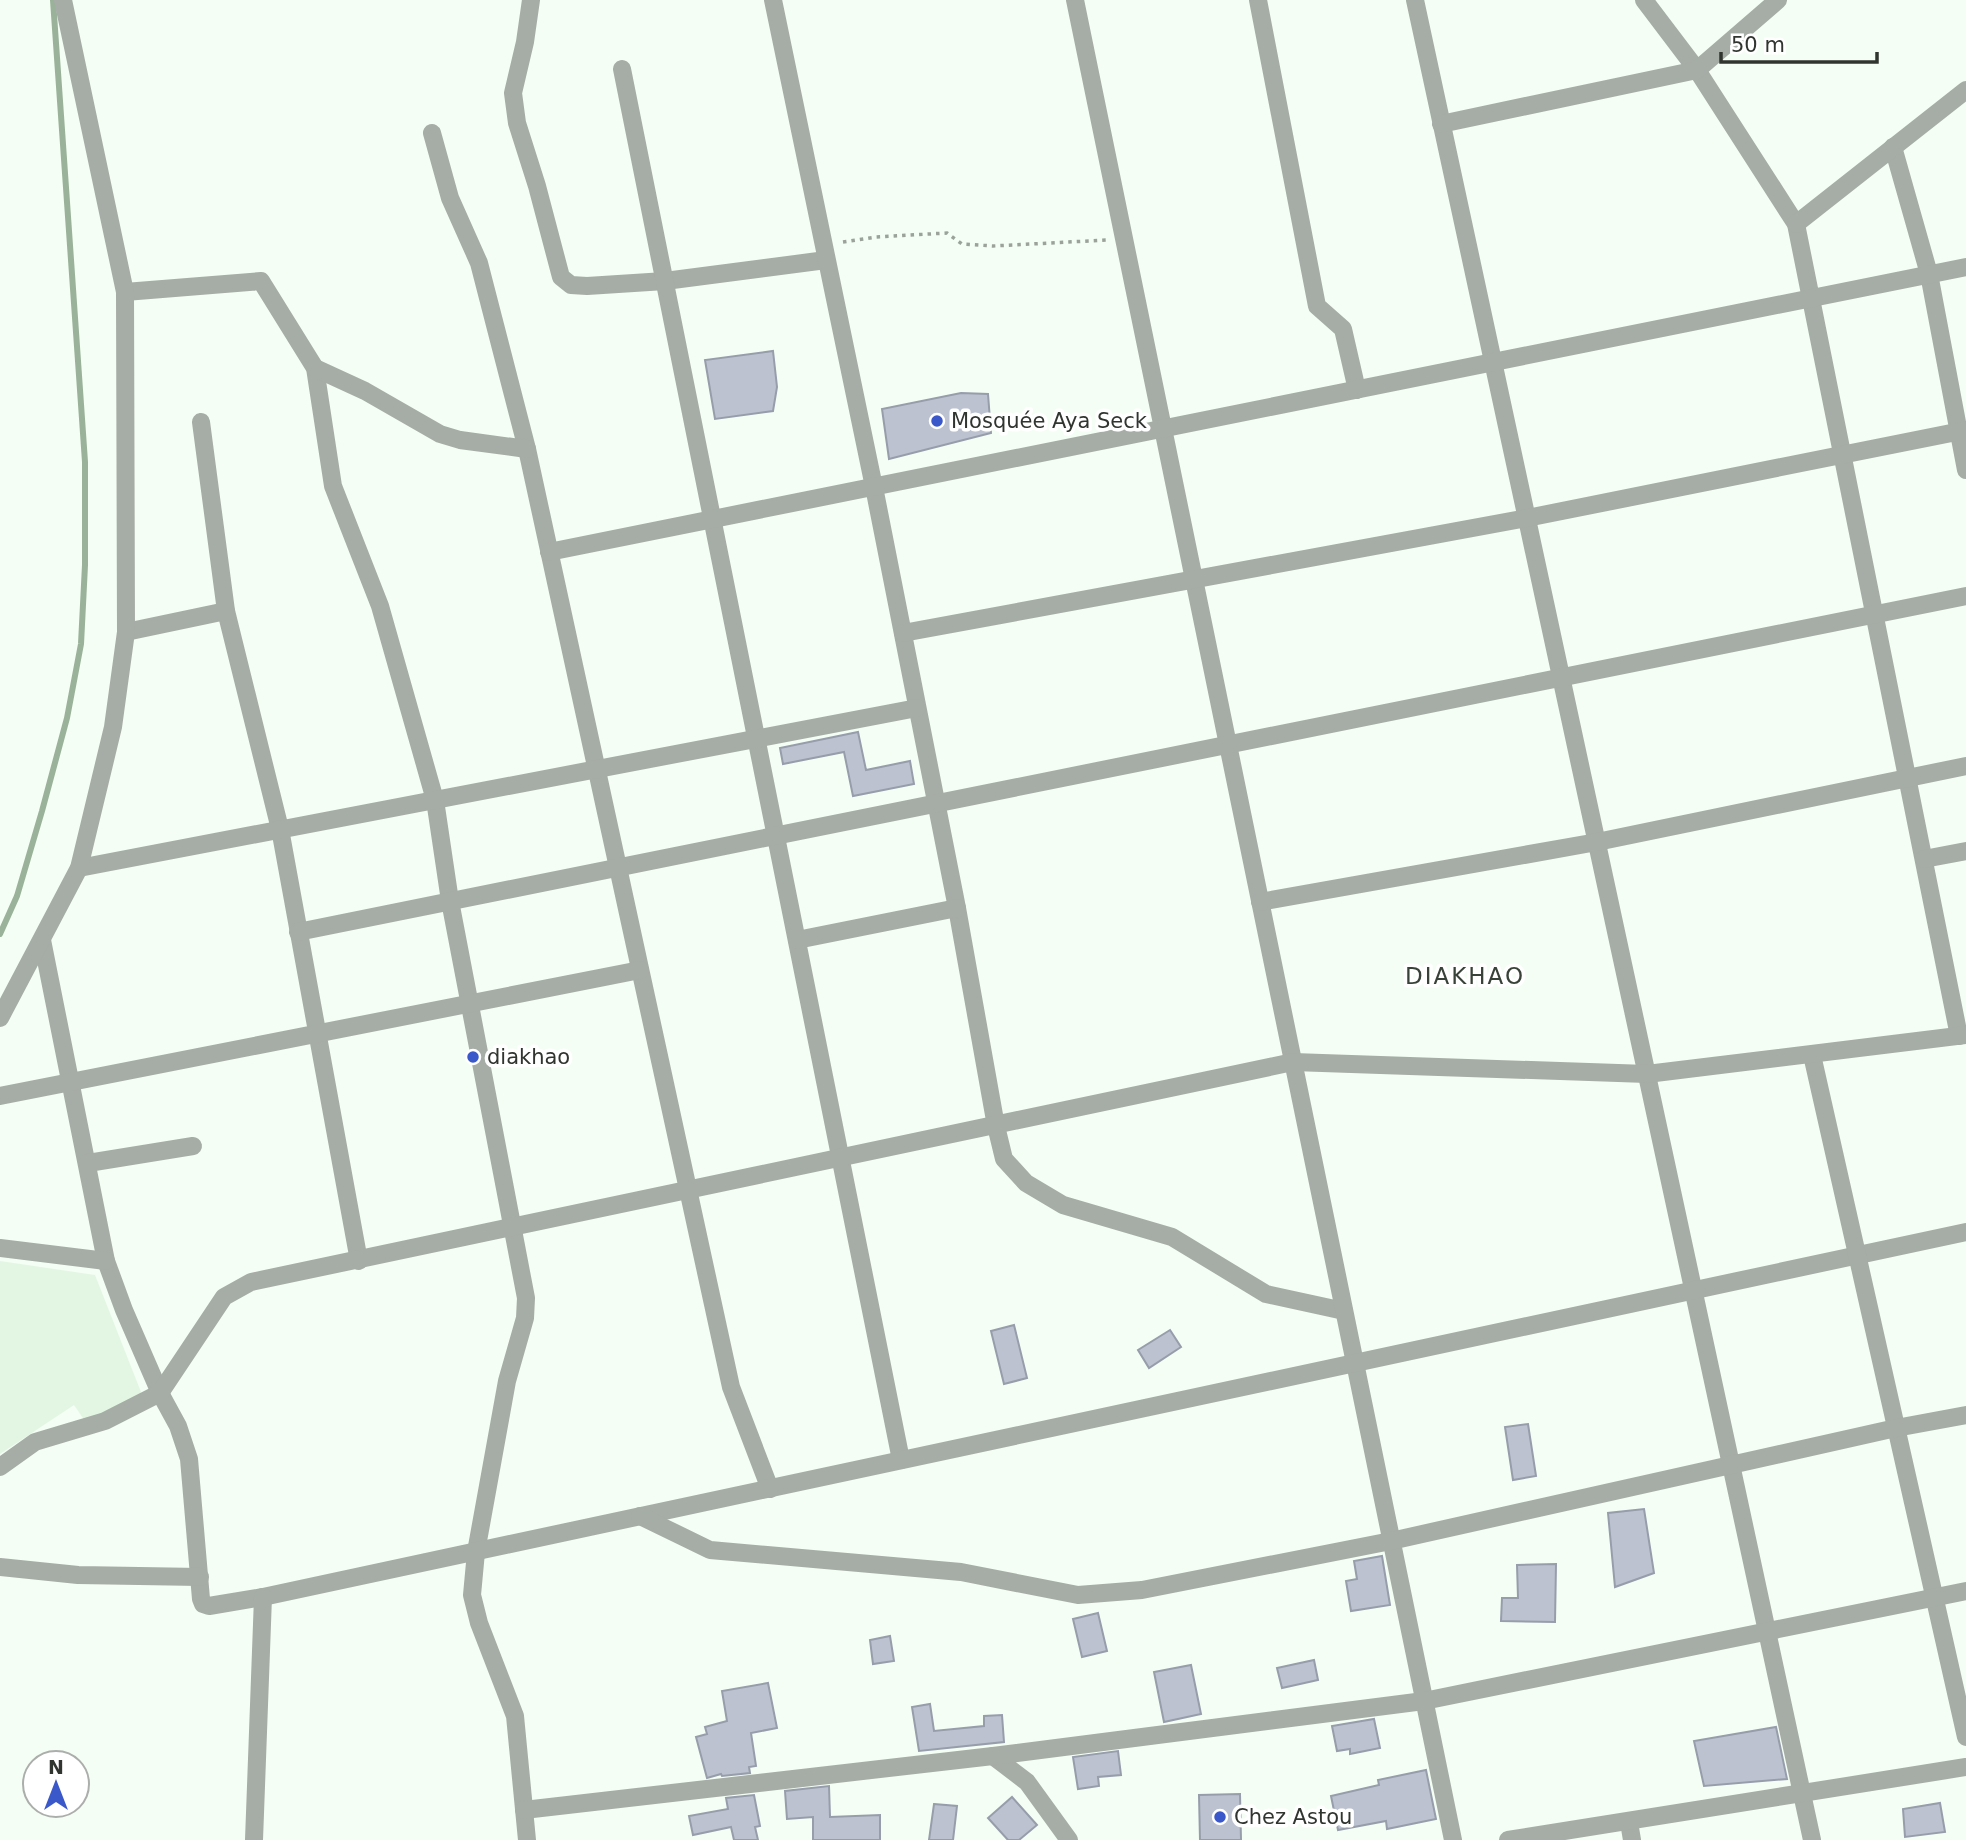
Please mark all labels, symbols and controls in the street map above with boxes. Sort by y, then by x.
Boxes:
scale bar [1721,21,1877,65]
text: 50 m [1731,33,1785,57]
place label: Mosquée Aya Seck [951,409,1148,433]
marker: Mosquée Aya Seck [929,413,945,429]
district label: DIAKHAO [1405,963,1525,989]
place label: diakhao [487,1045,570,1069]
marker: diakhao [465,1049,481,1065]
north arrow [21,1749,91,1819]
text: N [48,1756,64,1778]
place label: Chez Astou [1234,1805,1352,1829]
marker: Chez Astou [1212,1809,1228,1825]

